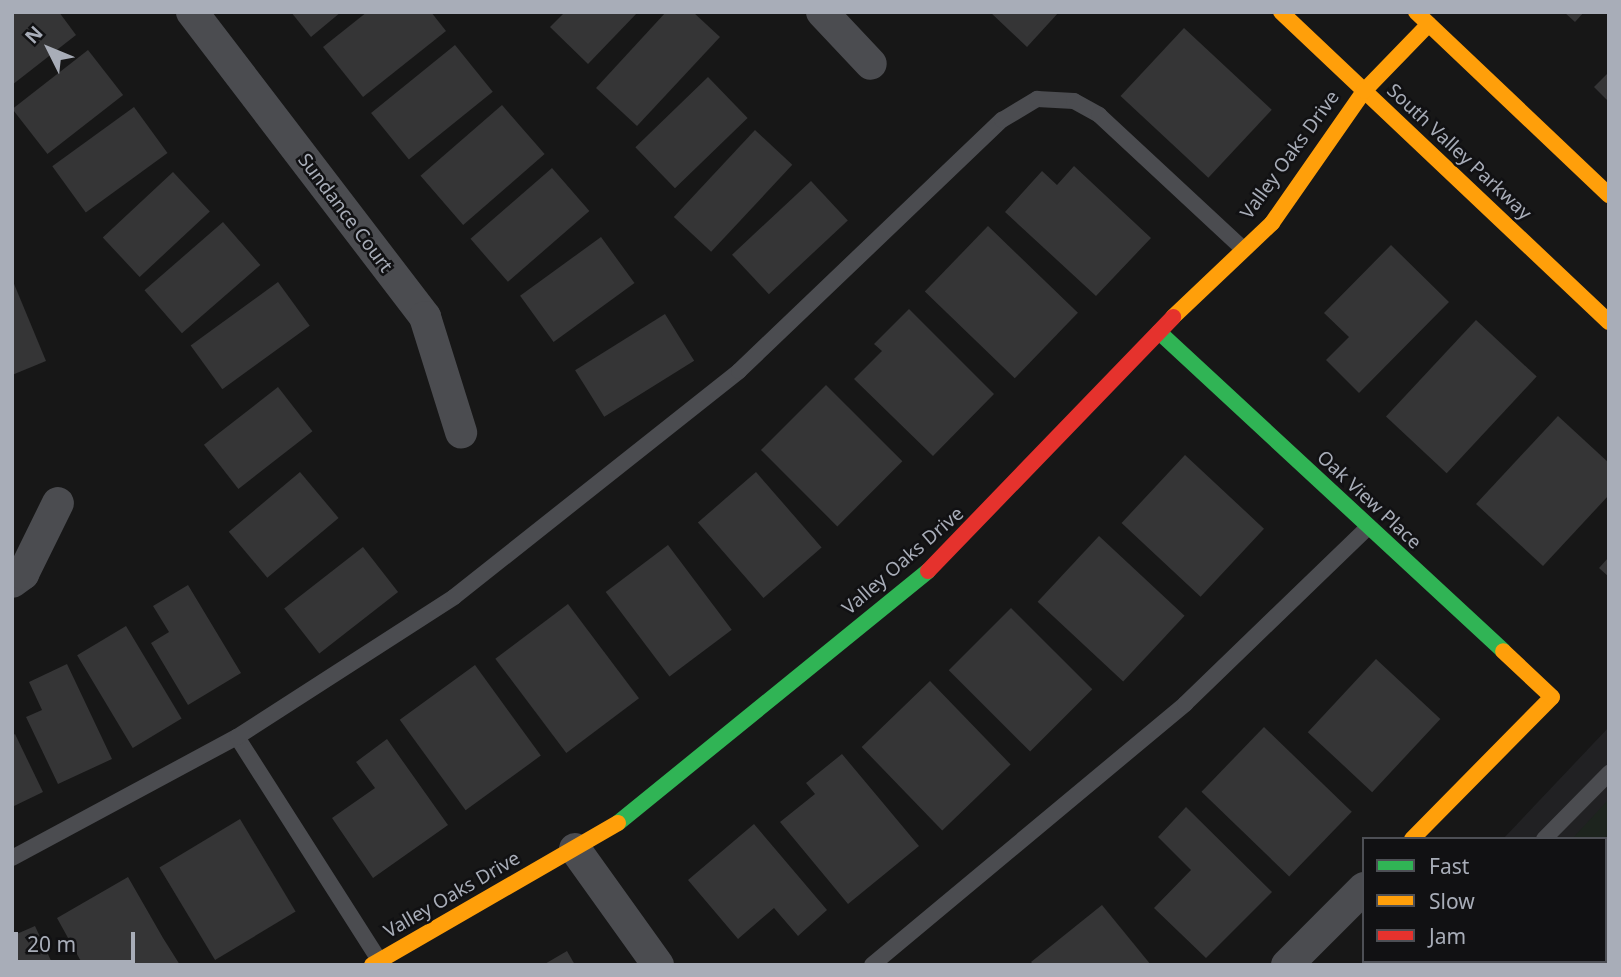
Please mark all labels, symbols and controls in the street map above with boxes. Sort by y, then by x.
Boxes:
north arrow [14,14,84,84]
text: N [19,20,48,49]
street label: South Valley Parkway [1382,79,1536,225]
street label: Valley Oaks Drive [1236,86,1344,224]
street label: Sundance Court [293,149,397,277]
street label: Oak View Place [1312,446,1426,554]
street label: Valley Oaks Drive [838,502,968,620]
legend [1362,837,1607,963]
street label: Valley Oaks Drive [380,847,524,943]
text: Fast [1429,852,1469,880]
text: Slow [1429,887,1475,915]
scale bar [18,918,138,962]
text: Jam [1429,922,1466,950]
text: 20 m [27,930,76,958]

